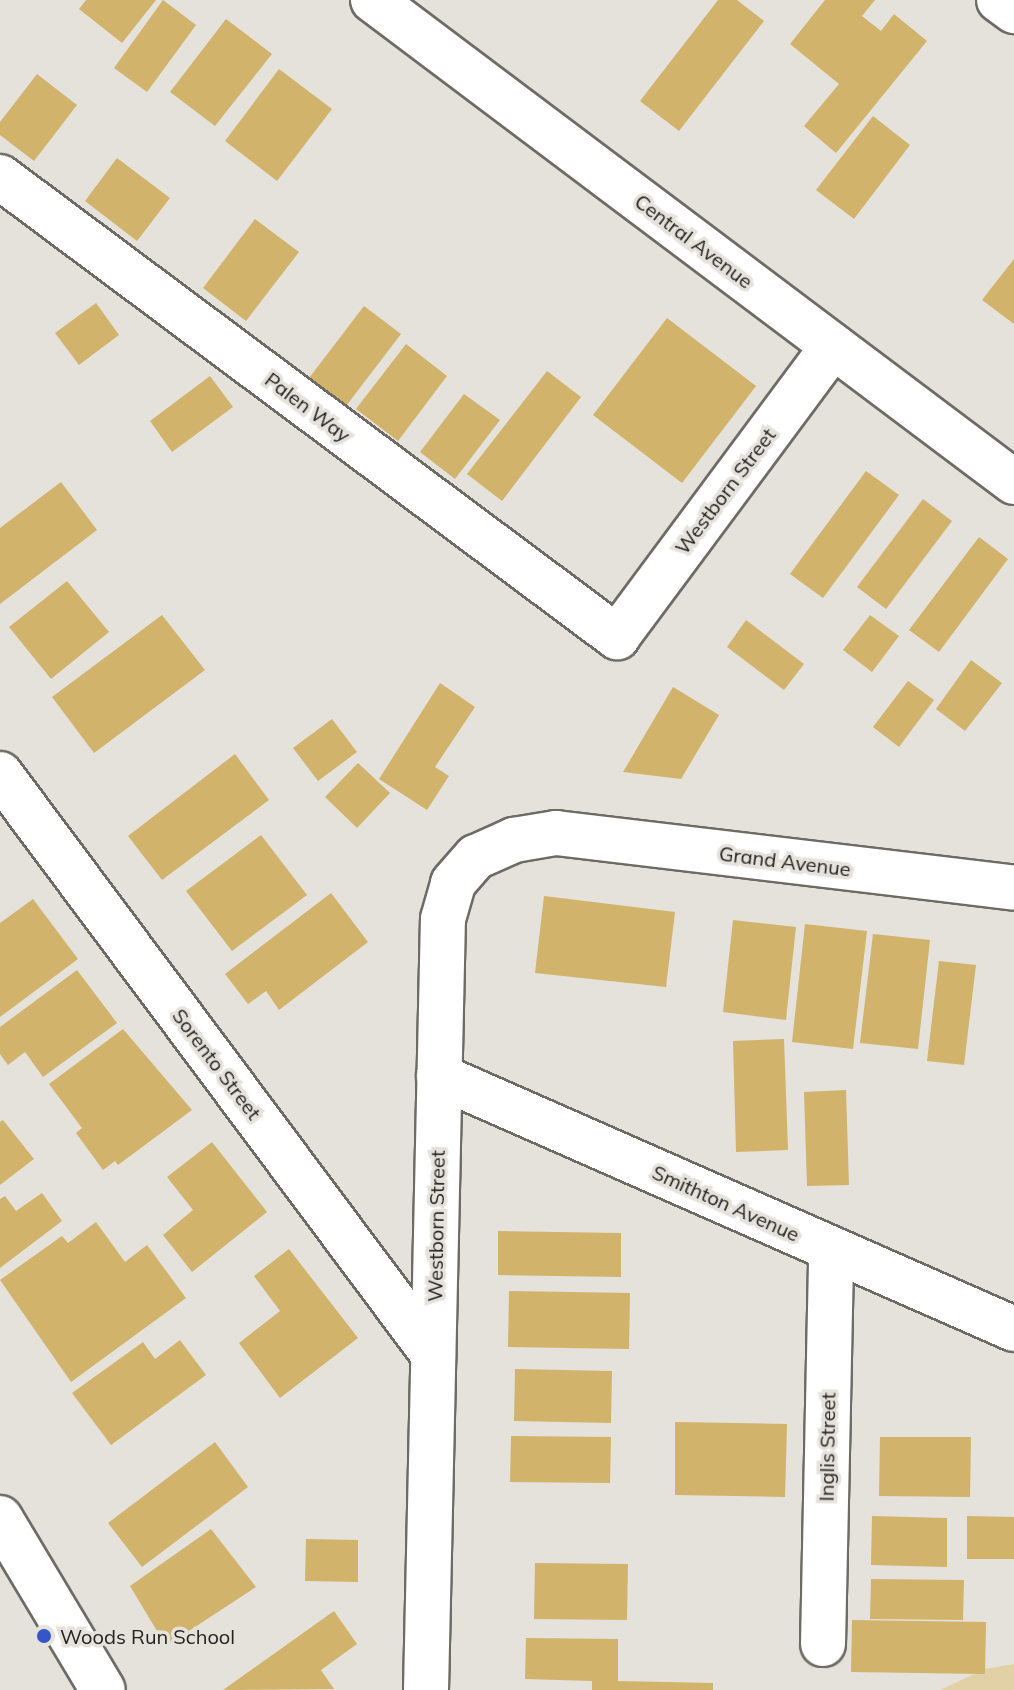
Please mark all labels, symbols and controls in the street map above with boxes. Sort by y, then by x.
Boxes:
street label: Central Avenue [630,189,758,293]
street label: Palen Way [261,367,355,447]
street label: Westborn Street [670,423,780,559]
street label: Grand Avenue [718,841,852,881]
street label: Sorento Street [168,1004,266,1124]
street label: Westborn Street [423,1150,449,1302]
street label: Smithton Avenue [649,1160,803,1246]
street label: Inglis Street [814,1392,840,1502]
place label: Woods Run School [60,1624,235,1648]
marker: Woods Run School [35,1627,53,1645]

